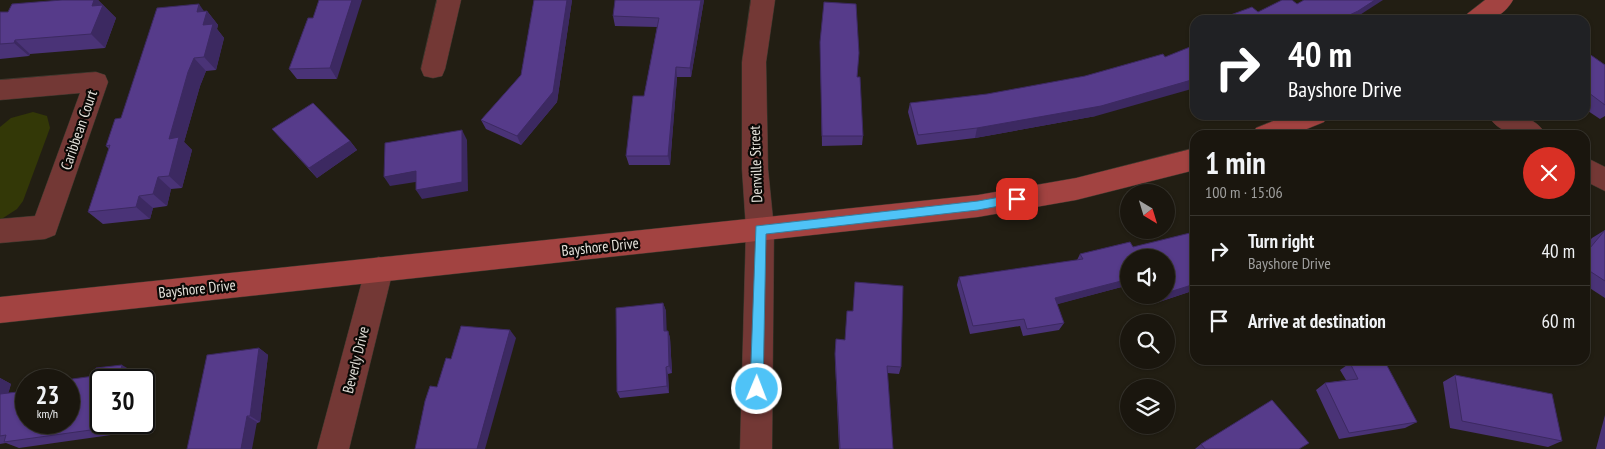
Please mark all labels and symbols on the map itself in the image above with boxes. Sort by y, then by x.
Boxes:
street label: Caribbean Court [56,87,101,172]
street label: Denville Street [745,125,766,203]
pin [996,178,1038,220]
north arrow [1120,184,1175,239]
street label: Bayshore Drive [560,233,640,260]
street label: Bayshore Drive [157,275,237,302]
street label: Beverly Drive [338,324,373,395]
position arrow [730,362,782,414]
speed limit sign: 30 [90,369,155,434]

